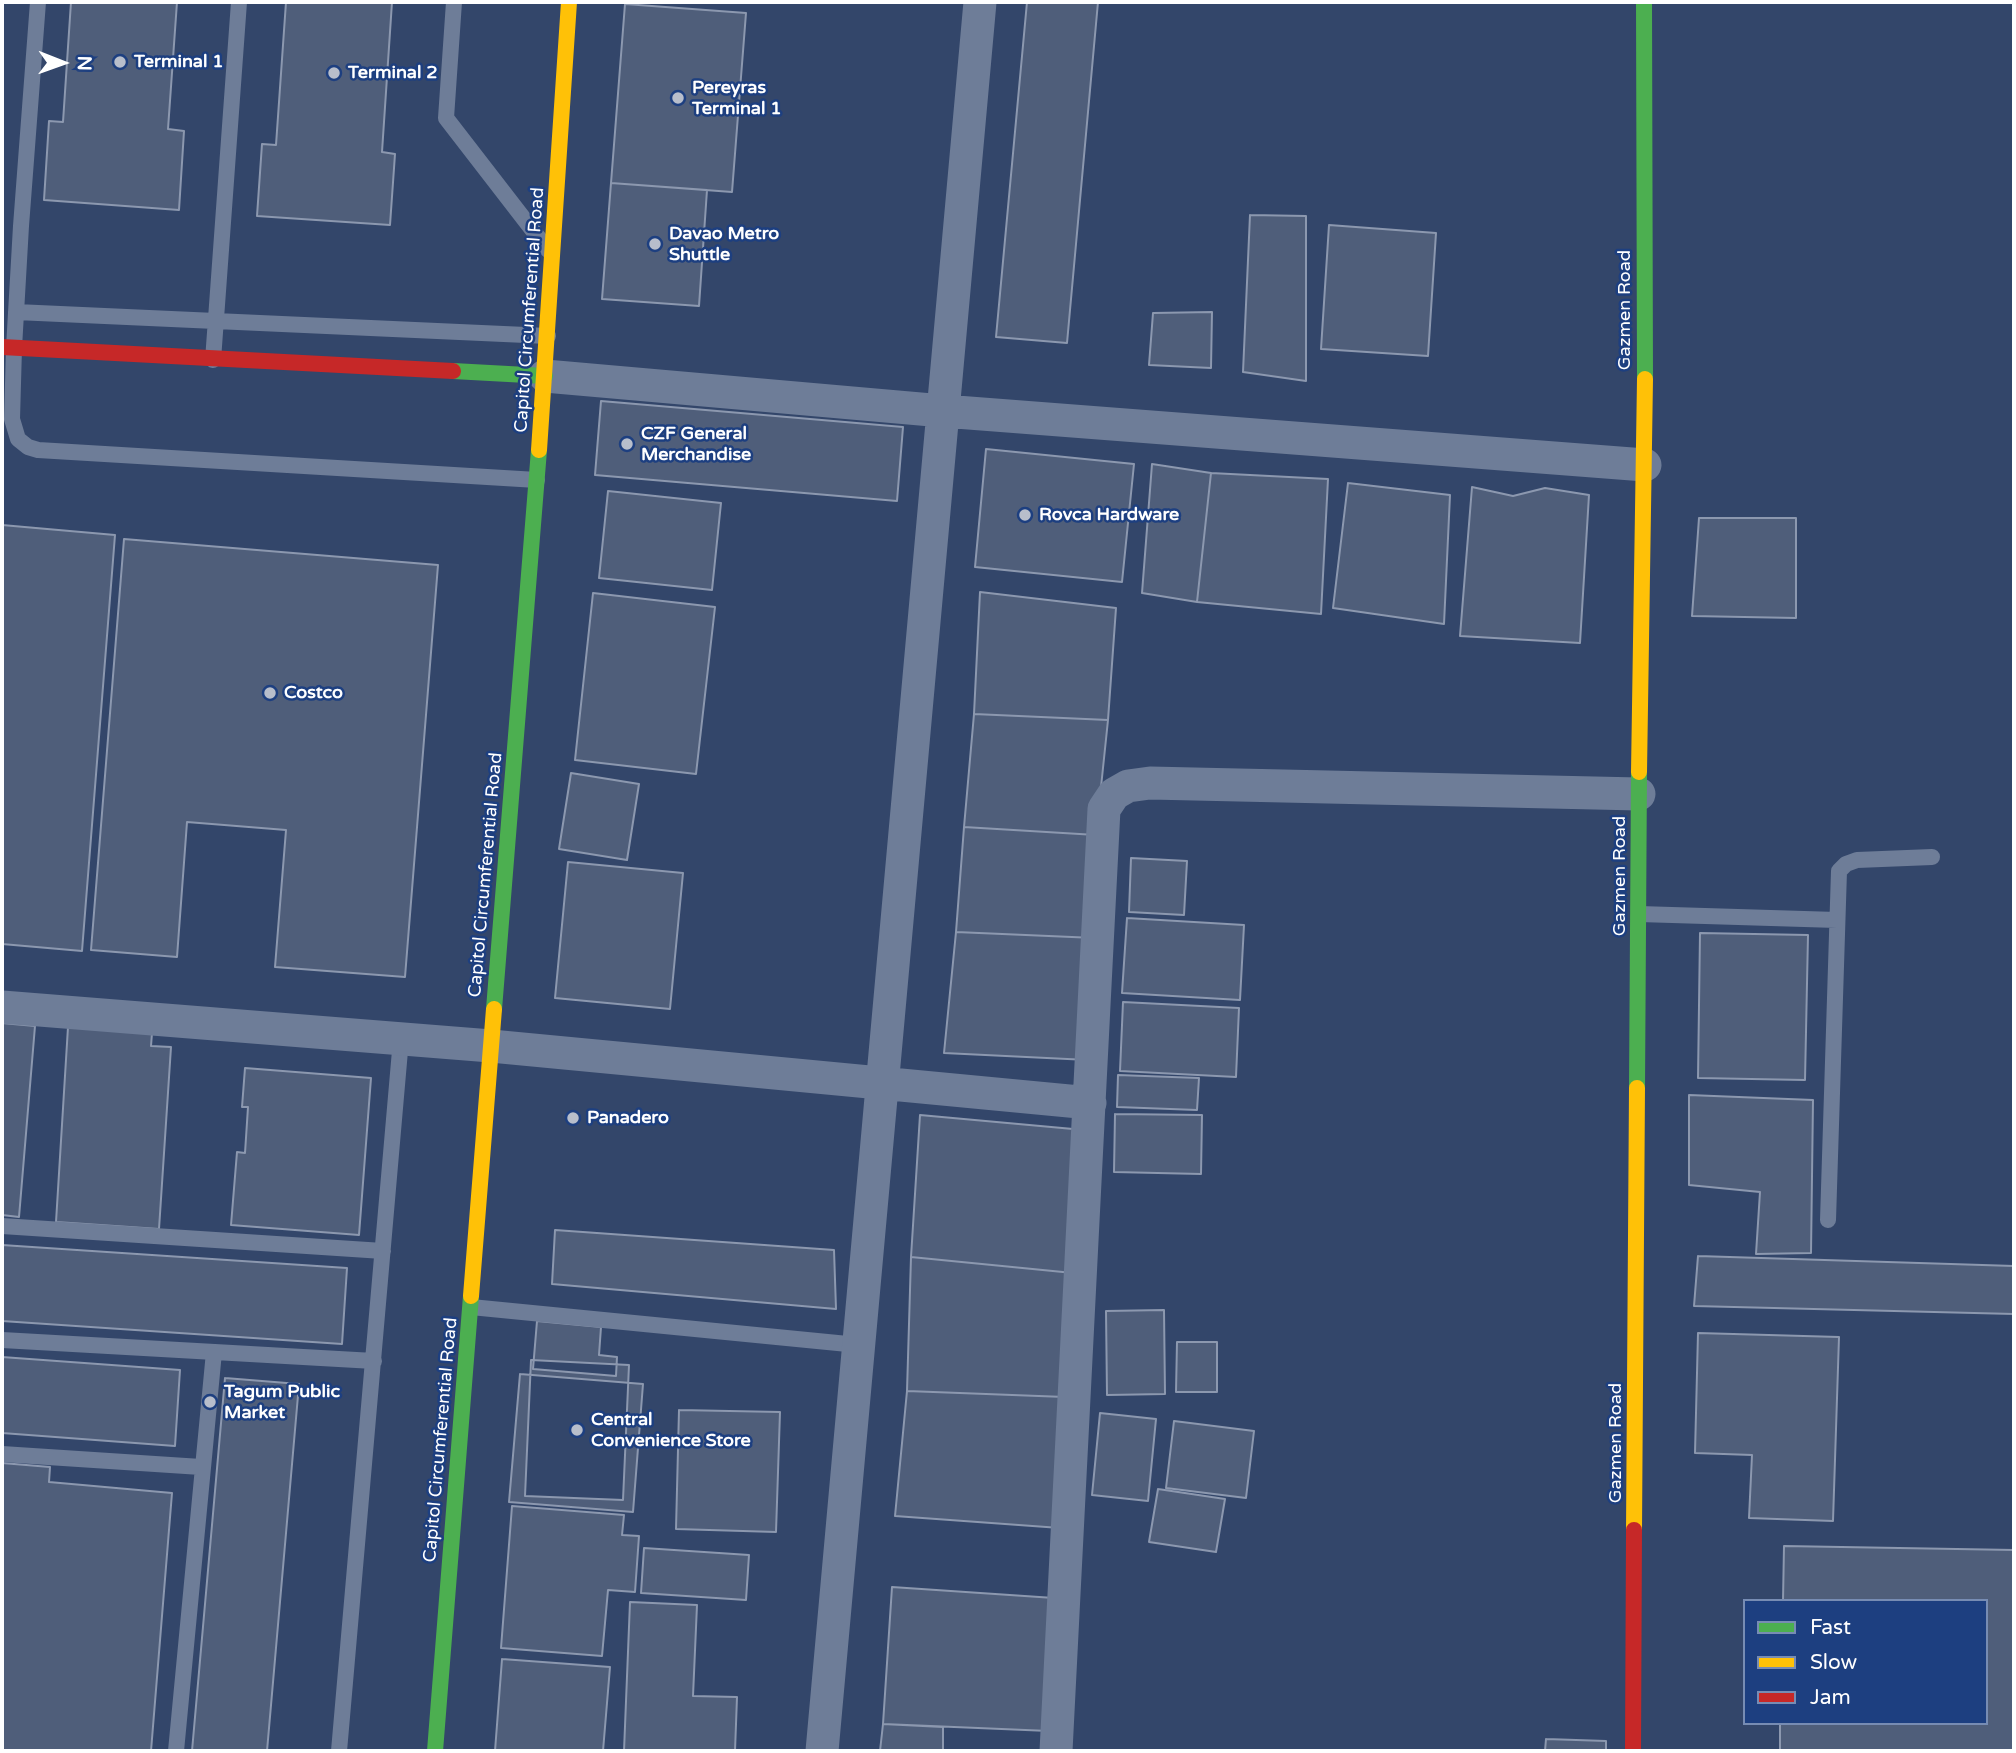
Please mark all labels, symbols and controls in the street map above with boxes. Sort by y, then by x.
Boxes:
north arrow [28,28,98,98]
place label: Terminal 1 [134,51,223,73]
marker: Terminal 1 [112,54,128,70]
text: N [73,56,95,71]
place label: Terminal 2 [348,62,437,84]
marker: Terminal 2 [326,65,342,81]
place label: Pereyras Terminal 1 [692,77,781,119]
marker: Pereyras Terminal 1 [670,90,686,106]
street label: Capitol Circumferential Road [511,187,549,433]
place label: Davao Metro Shuttle [669,223,779,266]
marker: Davao Metro Shuttle [647,236,663,252]
street label: Gazmen Road [1614,250,1636,370]
place label: CZF General Merchandise [641,423,751,466]
marker: CZF General Merchandise [619,436,635,452]
place label: Rovca Hardware [1039,504,1179,526]
marker: Rovca Hardware [1017,507,1033,523]
place label: Costco [284,682,343,704]
marker: Costco [262,685,278,701]
street label: Capitol Circumferential Road [465,752,507,998]
street label: Gazmen Road [1609,816,1631,936]
place label: Panadero [587,1107,669,1129]
marker: Panadero [565,1110,581,1126]
street label: Capitol Circumferential Road [420,1317,462,1563]
place label: Tagum Public Market [224,1381,340,1424]
street label: Gazmen Road [1605,1383,1627,1503]
marker: Tagum Public Market [202,1394,218,1410]
place label: Central Convenience Store [591,1409,751,1452]
marker: Central Convenience Store [569,1422,585,1438]
legend [1743,1599,1988,1725]
text: Fast [1810,1615,1851,1640]
text: Slow [1810,1650,1857,1675]
text: Jam [1810,1685,1851,1710]

